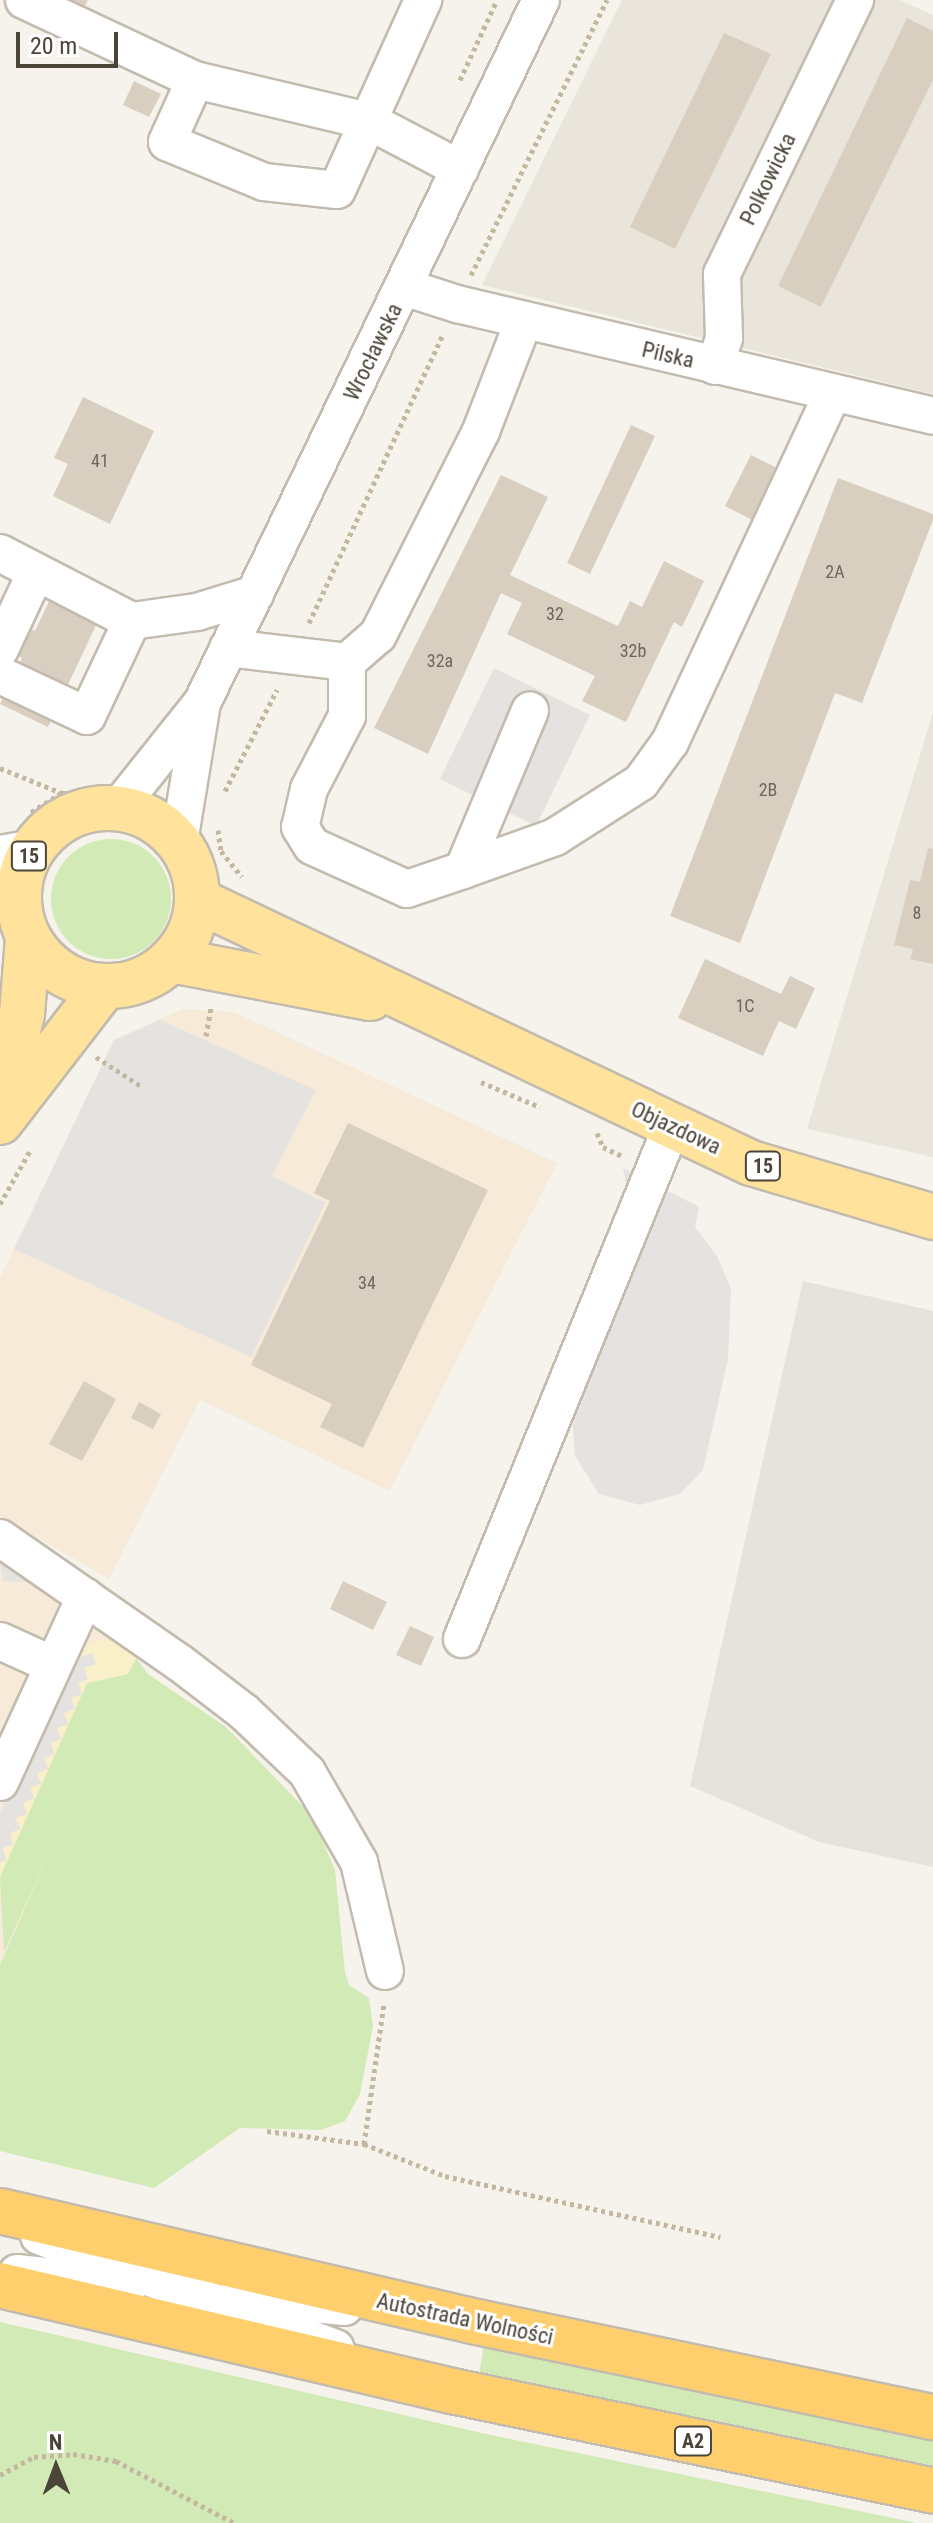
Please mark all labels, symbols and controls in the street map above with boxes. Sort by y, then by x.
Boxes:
scale bar [20,16,122,66]
text: 20 m [30,32,77,60]
street label: Polkowicka [734,129,802,229]
street label: Wrocławska [338,299,408,405]
street label: Pilska [639,336,697,374]
house number: 41 [91,450,109,472]
house number: 2A [825,561,845,583]
house number: 32 [546,603,564,625]
house number: 32b [620,640,646,662]
house number: 32a [427,650,453,672]
house number: 2B [759,779,777,801]
road number: 15 [9,840,49,872]
house number: 8 [913,902,921,924]
house number: 1C [735,995,755,1017]
street label: Objazdowa [627,1096,725,1160]
road number: 15 [743,1150,783,1182]
house number: 34 [358,1272,376,1294]
street label: Autostrada Wolności [374,2287,556,2351]
road number: A2 [673,2425,713,2457]
north arrow [16,2427,96,2507]
text: N [49,2430,63,2455]

